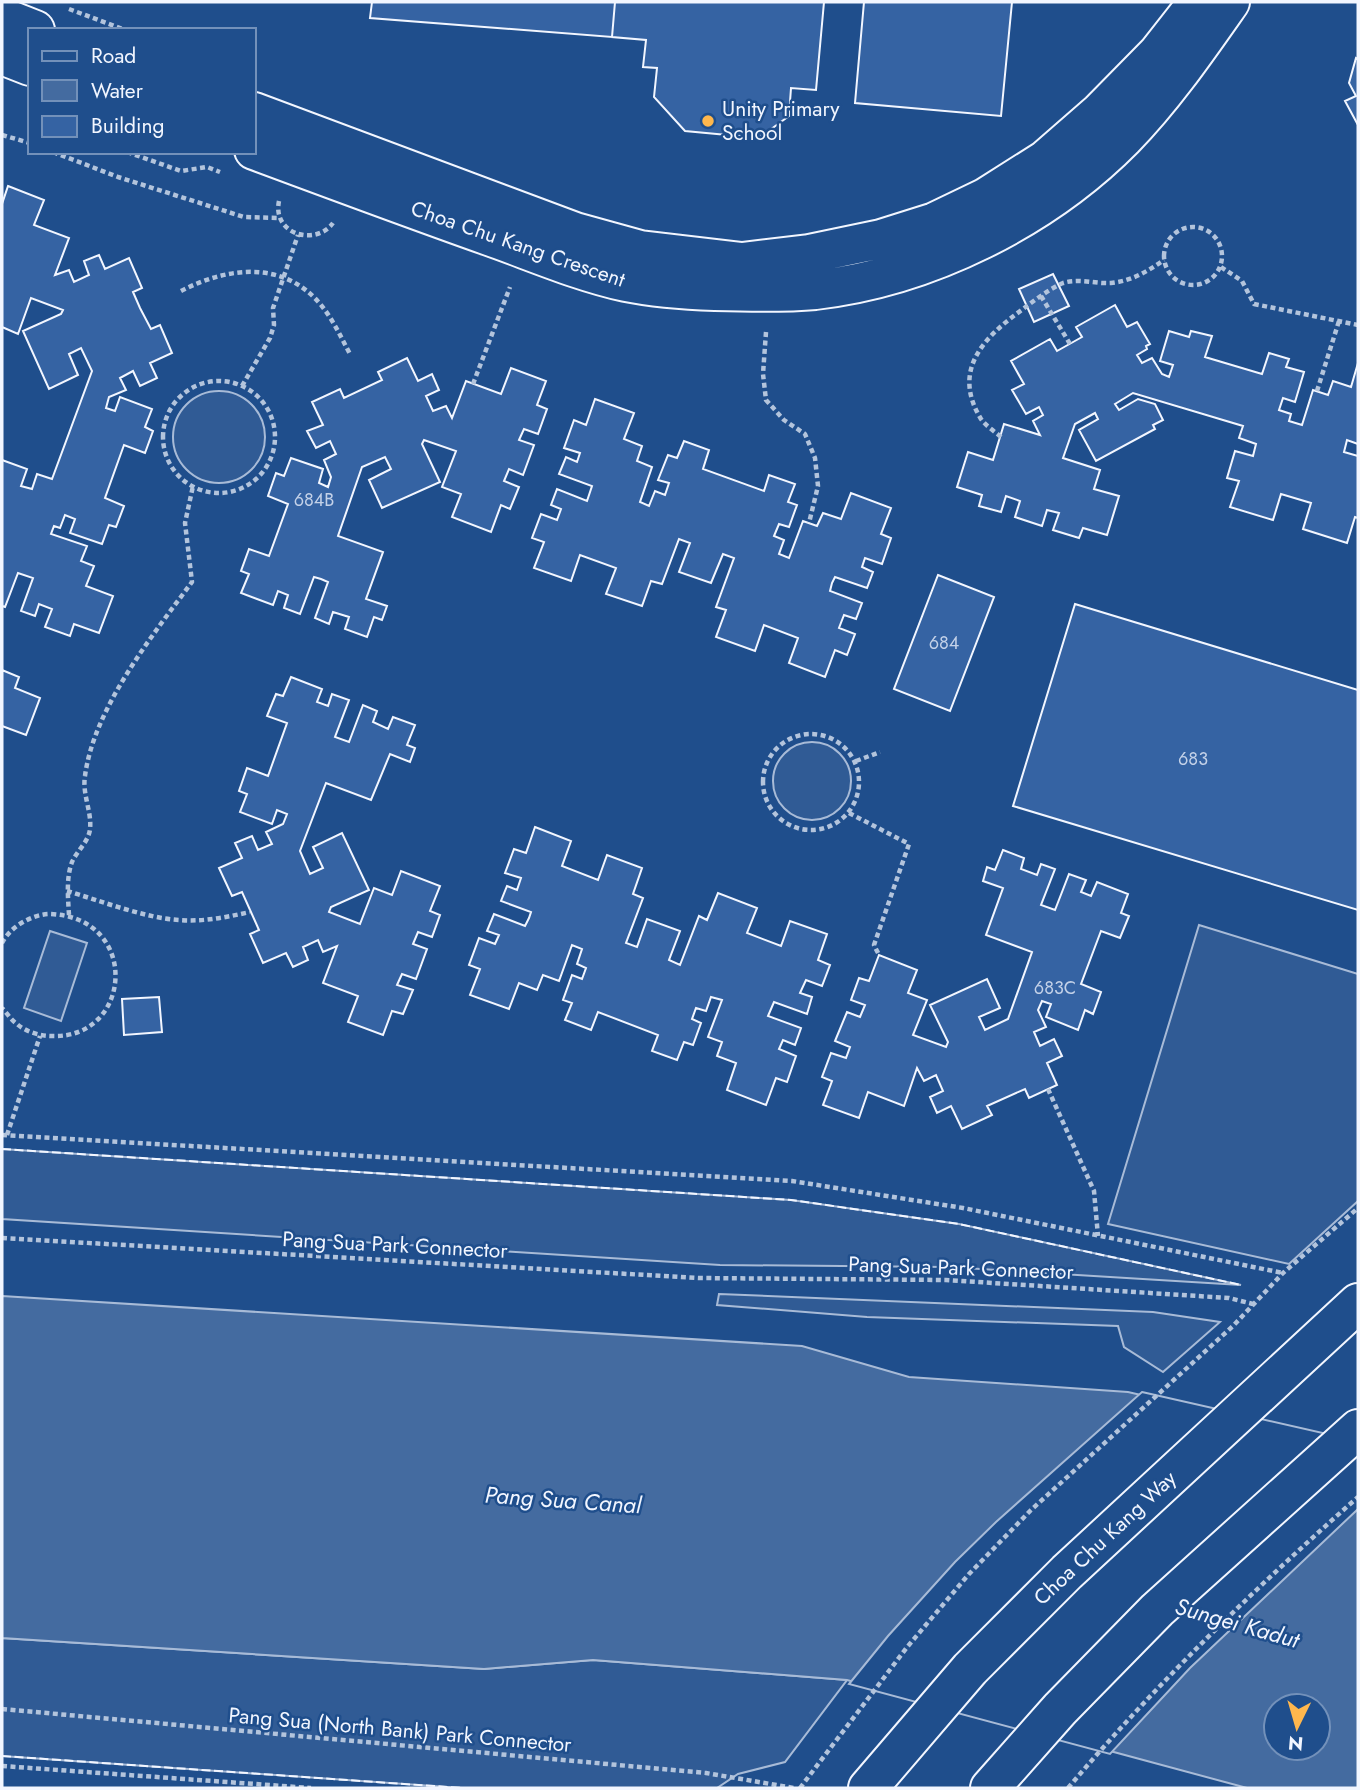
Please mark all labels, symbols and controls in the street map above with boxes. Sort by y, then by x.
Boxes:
legend [28,28,256,154]
text: Road [91,41,136,71]
text: Water [91,76,144,106]
place label: Unity Primary School [722,94,840,148]
text: Building [91,111,164,141]
marker: Unity Primary School [700,113,716,129]
street label: Choa Chu Kang Crescent [407,193,629,295]
house number: 684B [294,487,334,513]
house number: 684 [929,630,959,656]
house number: 683 [1178,746,1208,772]
house number: 683C [1034,975,1076,1001]
street label: Pang Sua Park Connector [282,1224,509,1266]
street label: Pang Sua Park Connector [848,1249,1075,1287]
street label: Choa Chu Kang Way [1027,1463,1184,1612]
water label: Pang Sua Canal [484,1478,643,1522]
water label: Sungei Kadut [1171,1589,1305,1657]
north arrow [1262,1692,1332,1762]
street label: Pang Sua (North Bank) Park Connector [227,1700,573,1760]
text: N [1287,1729,1304,1758]

